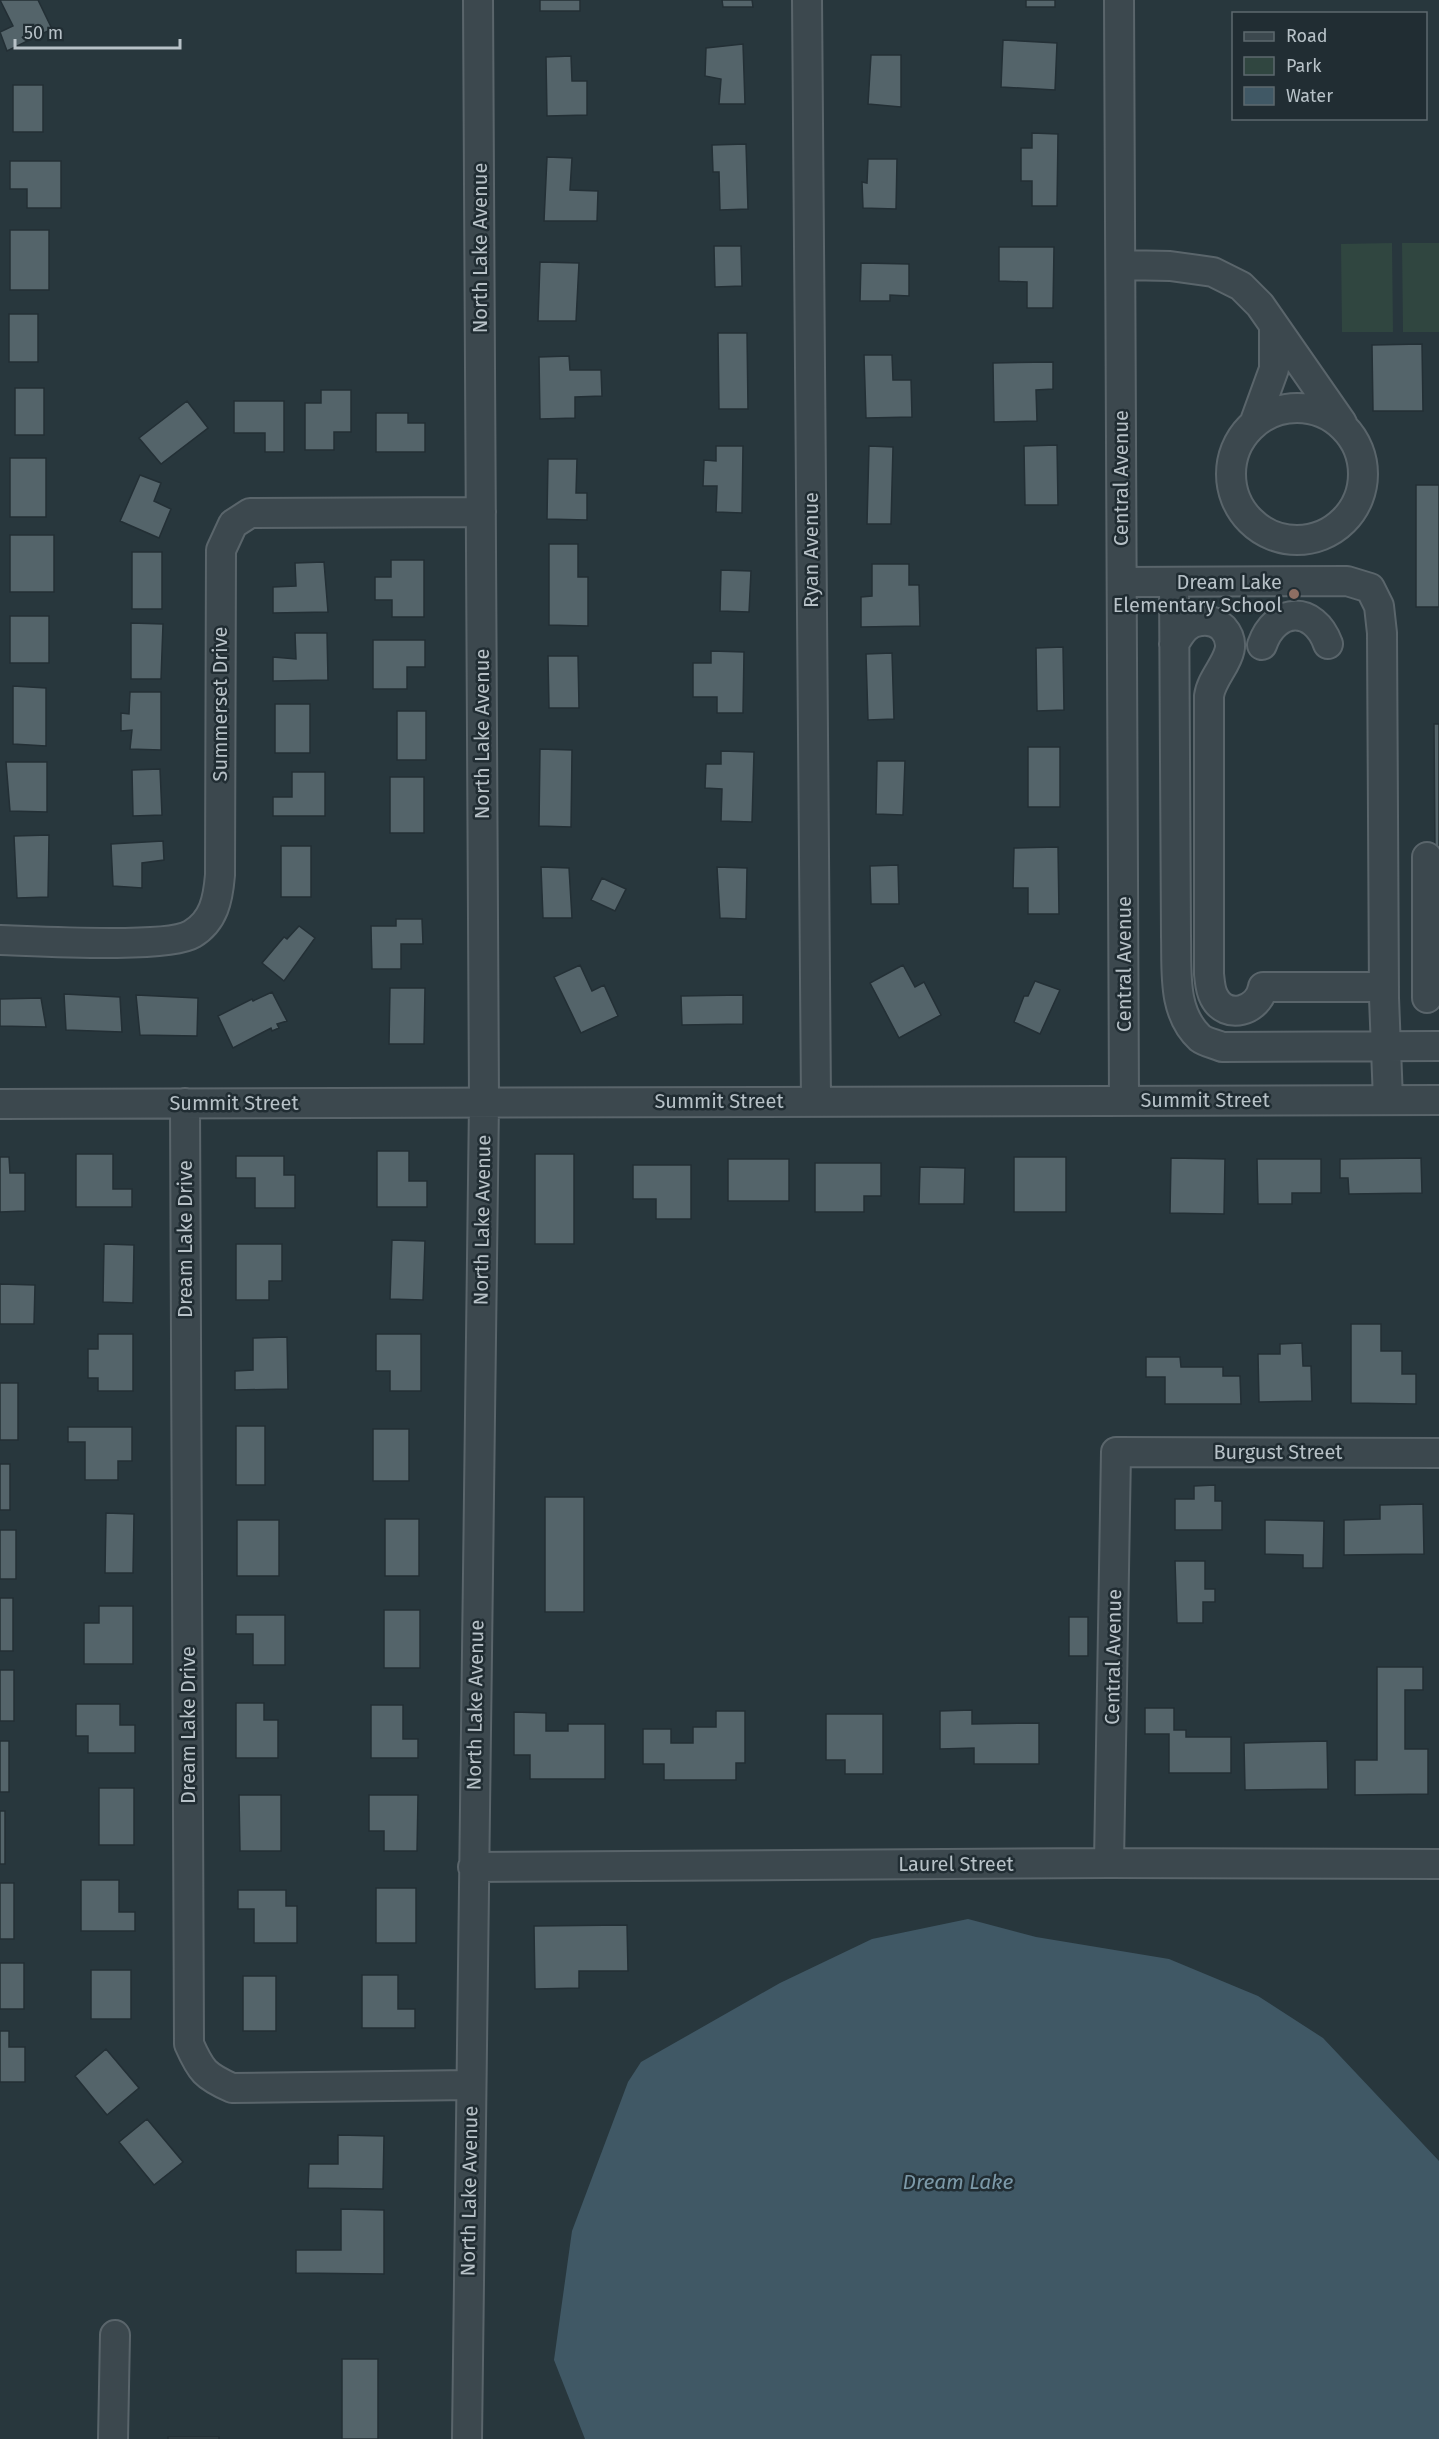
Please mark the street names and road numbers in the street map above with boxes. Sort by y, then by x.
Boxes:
street label: North Lake Avenue [468,163,492,333]
street label: Central Avenue [1109,410,1133,546]
street label: Ryan Avenue [799,492,823,608]
street label: Summerset Drive [208,627,232,781]
street label: North Lake Avenue [470,649,494,819]
street label: Central Avenue [1112,896,1136,1032]
street label: Summit Street [1140,1088,1270,1112]
street label: Summit Street [654,1089,784,1113]
street label: Summit Street [169,1091,299,1115]
street label: North Lake Avenue [469,1135,495,1305]
street label: Dream Lake Drive [173,1160,197,1318]
street label: Burgust Street [1213,1440,1343,1464]
street label: Central Avenue [1100,1589,1126,1725]
street label: North Lake Avenue [462,1620,488,1790]
street label: Dream Lake Drive [176,1646,200,1804]
street label: Laurel Street [898,1852,1015,1876]
street label: North Lake Avenue [456,2106,482,2276]

